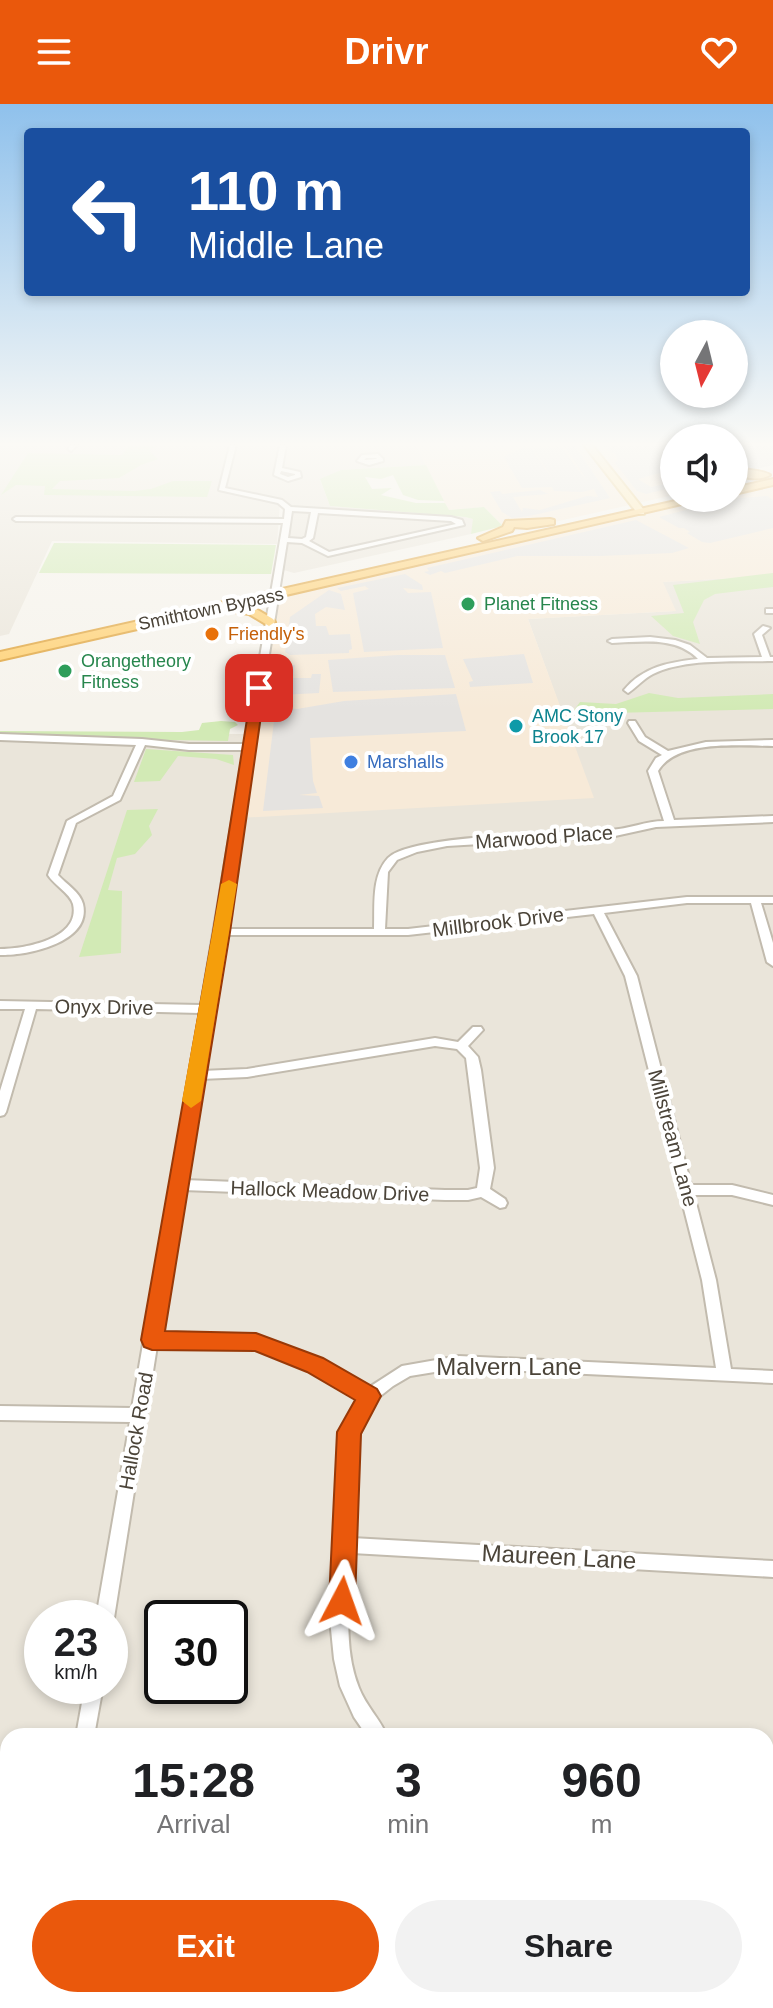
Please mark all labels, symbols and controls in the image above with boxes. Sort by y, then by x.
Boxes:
icon: menu [32,30,76,74]
icon: heart [697,30,741,74]
text: Drivr [344,31,429,72]
text: 110 m [188,159,344,222]
icon: left [56,160,160,264]
text: Middle Lane [188,225,384,266]
north arrow [660,320,748,408]
map controls [660,320,748,512]
button: sound [660,424,748,512]
street label: Smithtown Bypass [137,584,285,634]
place label: Planet Fitness [484,594,598,614]
marker: Planet Fitness [459,595,477,613]
place label: Friendly's [228,624,304,644]
marker: Friendly's [203,625,221,643]
place label: Orangetheory Fitness [81,651,191,692]
pin [225,654,293,722]
marker: Orangetheory Fitness [56,662,74,680]
icon: arrive [237,666,281,710]
place label: AMC Stony Brook 17 [532,706,623,747]
marker: AMC Stony Brook 17 [507,717,525,735]
place label: Marshalls [367,752,444,772]
marker: Marshalls [342,753,360,771]
street label: Marwood Place [474,821,614,853]
street label: Millbrook Drive [431,903,565,941]
street label: Onyx Drive [54,995,154,1019]
street label: Millstream Lane [644,1067,702,1209]
street label: Hallock Meadow Drive [230,1177,430,1205]
street label: Malvern Lane [436,1353,582,1380]
street label: Hallock Road [115,1371,157,1491]
street label: Maureen Lane [481,1539,637,1574]
position arrow [300,1559,384,1643]
speed limit sign: 30 [144,1600,248,1704]
text: 23 [54,1620,98,1664]
text: km/h [54,1661,98,1683]
text: 15:28 [132,1754,255,1807]
text: 3 [395,1754,422,1807]
text: 960 [562,1754,642,1807]
text: Arrival [157,1809,231,1839]
text: min [387,1809,429,1839]
text: m [591,1809,612,1839]
button: Exit [32,1900,379,1992]
button: Share [395,1900,742,1992]

